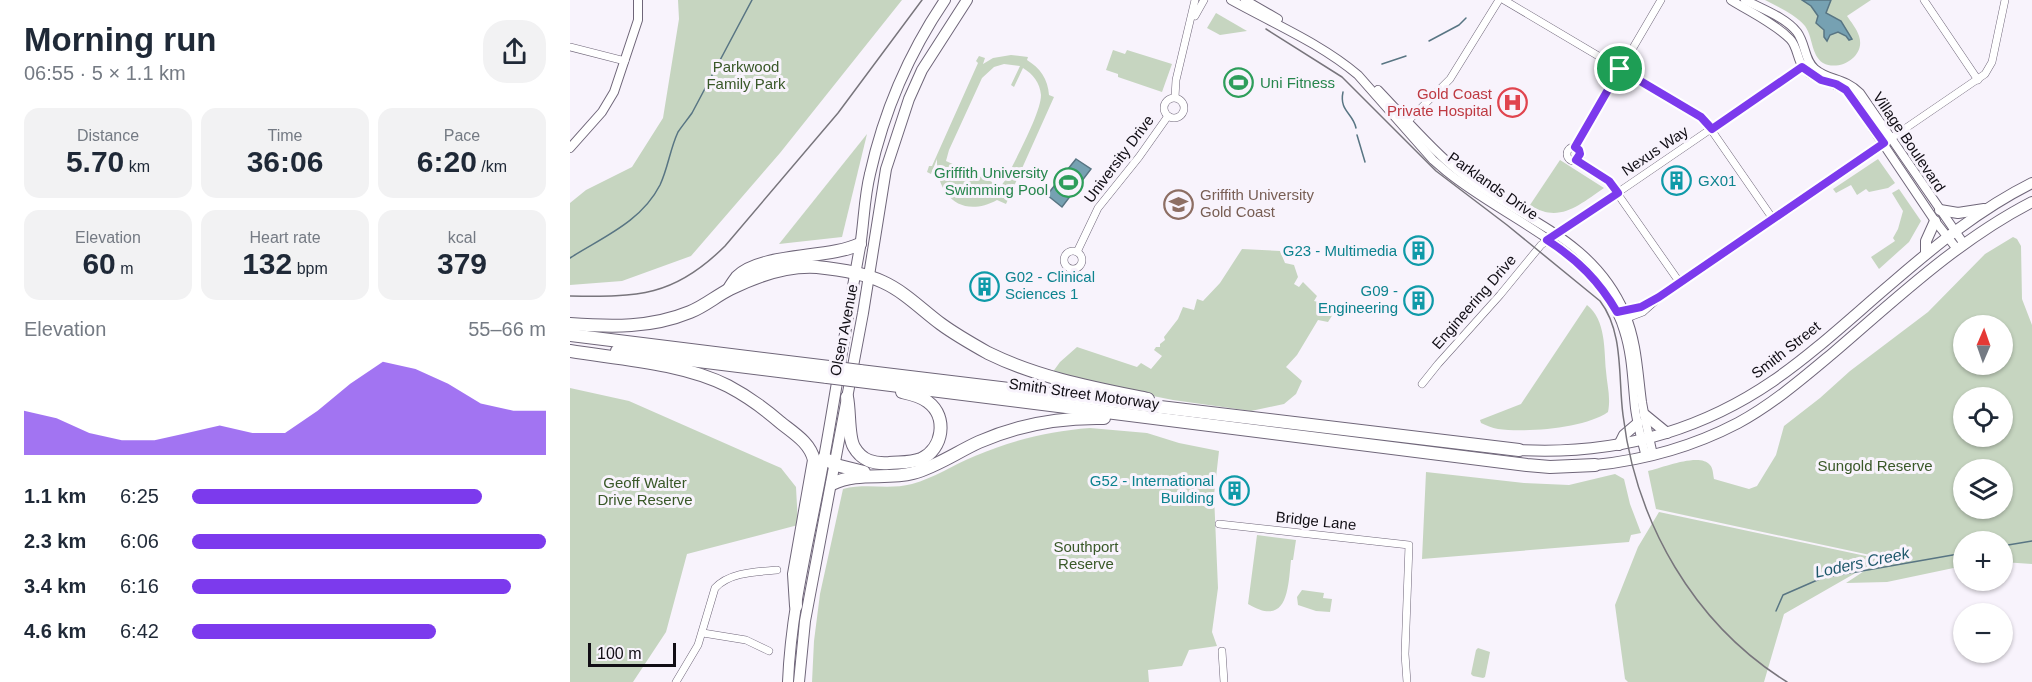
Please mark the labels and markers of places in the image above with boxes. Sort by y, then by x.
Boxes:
pin [1594,43,1645,94]
sports icon: Uni Fitness [1223,67,1255,99]
place label: Uni Fitness [1260,74,1335,91]
place label: Gold Coast Private Hospital [1387,85,1493,119]
hospital icon: Gold Coast Private Hospital [1497,87,1529,119]
place label: Griffith University Swimming Pool [934,164,1048,198]
building icon: GX01 [1661,165,1693,197]
sports icon: Griffith University Swimming Pool [1053,166,1085,198]
place label: GX01 [1698,172,1736,189]
place label: Griffith University Gold Coast [1200,186,1314,220]
school or university icon: Griffith University Gold Coast [1163,188,1195,220]
building icon: G23 - Multimedia [1402,235,1434,267]
place label: G23 - Multimedia [1283,242,1398,259]
place label: G02 - Clinical Sciences 1 [1005,268,1095,302]
building icon: G02 - Clinical Sciences 1 [968,270,1000,302]
place label: G09 - Engineering [1318,282,1398,316]
building icon: G09 - Engineering [1403,284,1435,316]
place label: G52 - International Building [1090,472,1214,506]
building icon: G52 - International Building [1219,474,1251,506]

